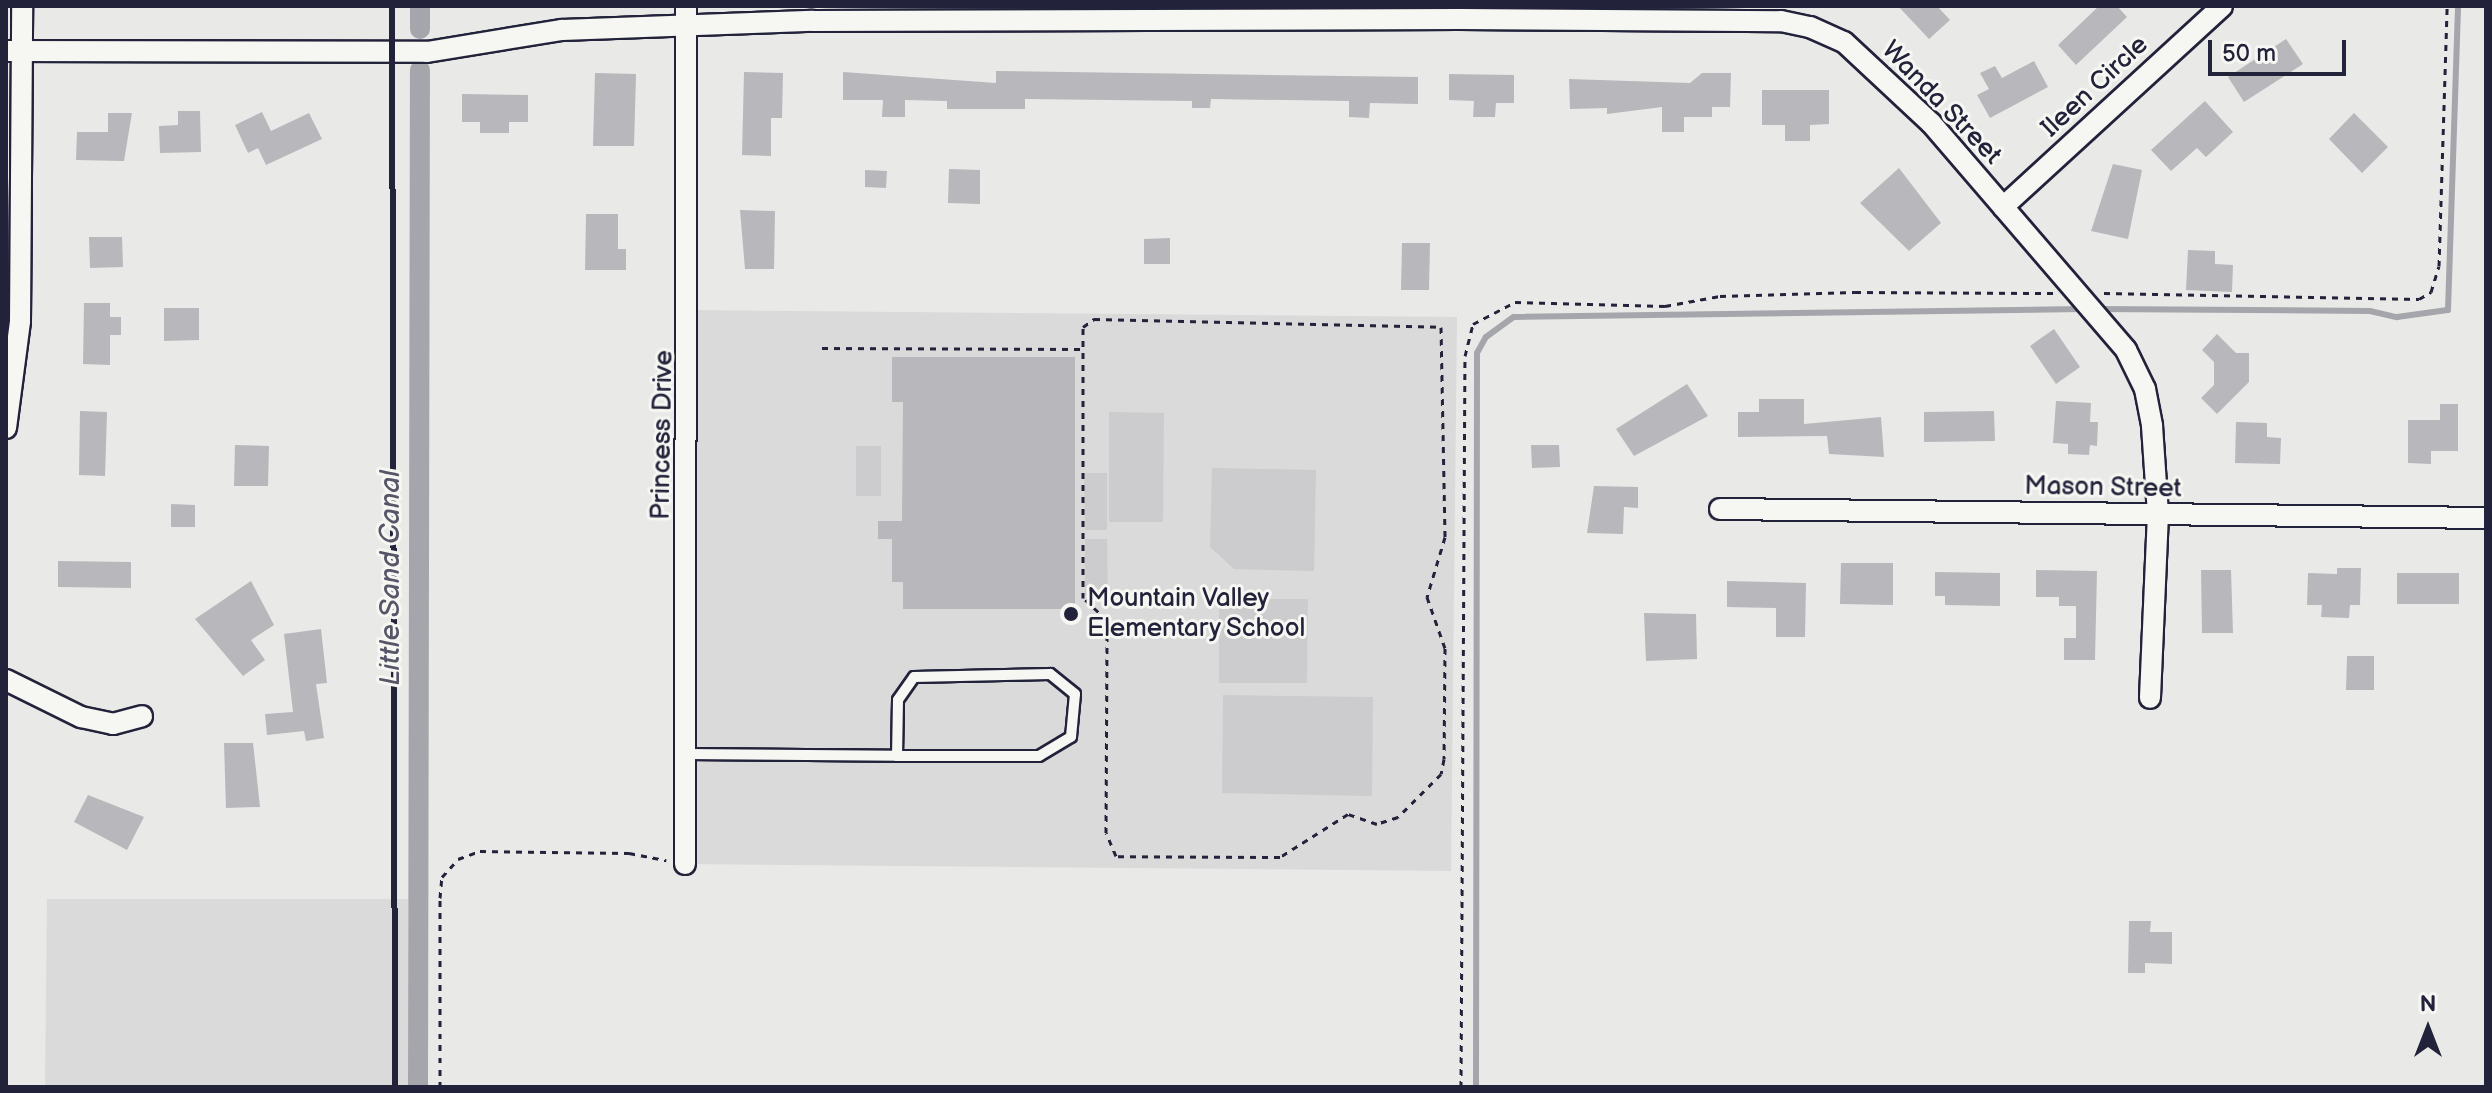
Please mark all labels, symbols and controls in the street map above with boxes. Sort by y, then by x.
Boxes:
scale bar [2212,24,2350,74]
street label: Ileen Circle [2035,30,2155,144]
street label: Wanda Street [1874,35,2008,171]
text: 50 m [2222,39,2276,68]
street label: Princess Drive [646,350,680,520]
water label: Little Sand Canal [374,470,408,686]
street label: Mason Street [2024,471,2182,505]
place label: Mountain Valley Elementary School [1087,583,1307,644]
marker: Mountain Valley Elementary School [1062,605,1080,623]
north arrow [2388,989,2468,1069]
text: N [2420,991,2436,1018]

